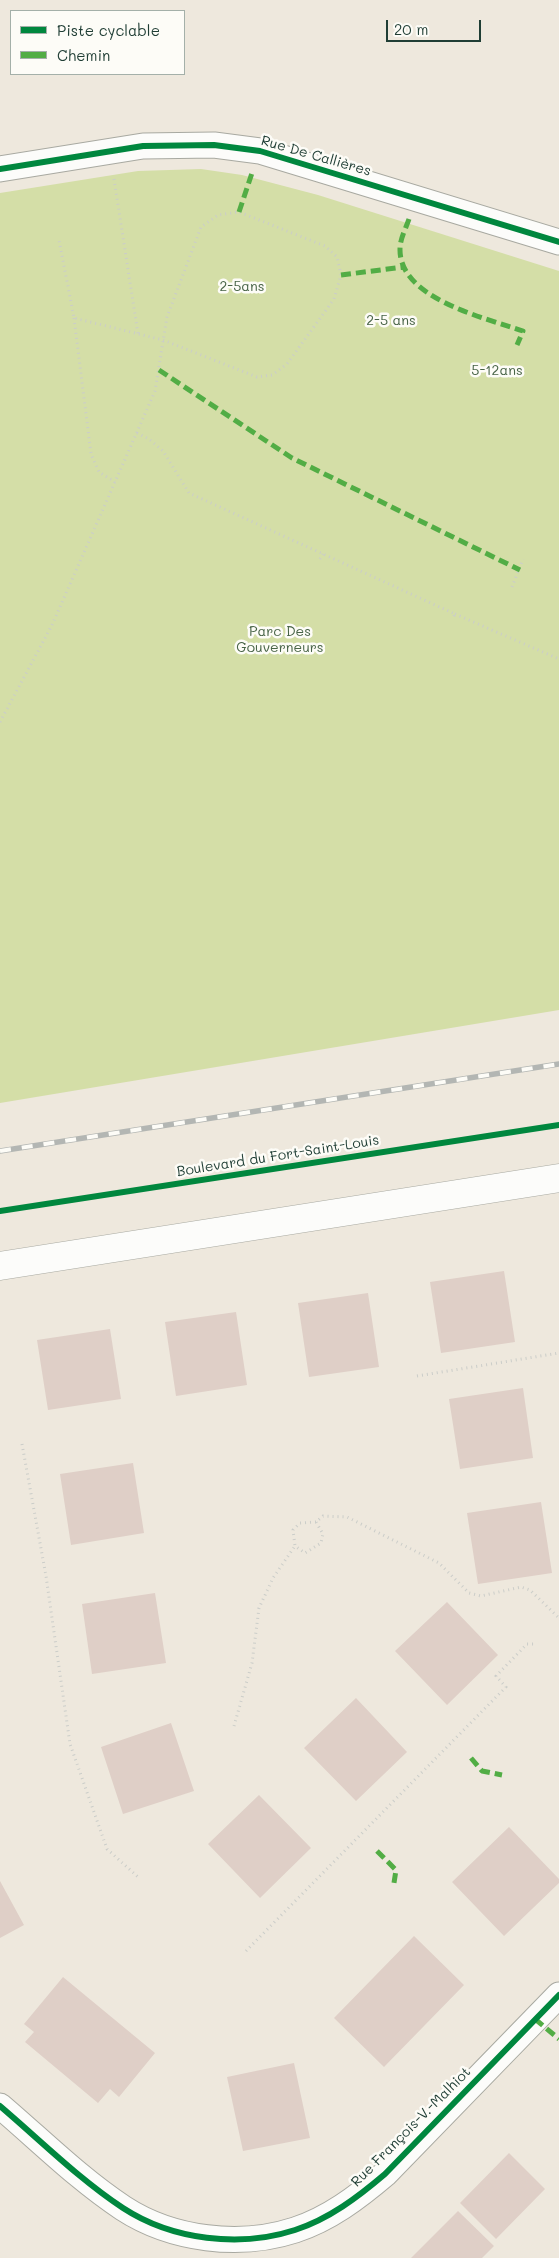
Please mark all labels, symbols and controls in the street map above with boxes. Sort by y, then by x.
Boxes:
legend [10,10,185,75]
scale bar [389,10,484,42]
text: 20 m [394,19,428,39]
text: Piste cyclable [57,20,160,40]
text: Chemin [57,45,110,65]
street label: Rue De Callières [259,132,373,180]
park label: 2-5ans [219,279,265,295]
park label: 2-5 ans [366,313,416,329]
park label: 5-12ans [471,363,523,379]
park label: Parc Des Gouverneurs [236,624,324,656]
street label: Boulevard du Fort-Saint-Louis [176,1132,380,1180]
street label: Rue François-V.-Malhiot [348,2064,474,2190]

